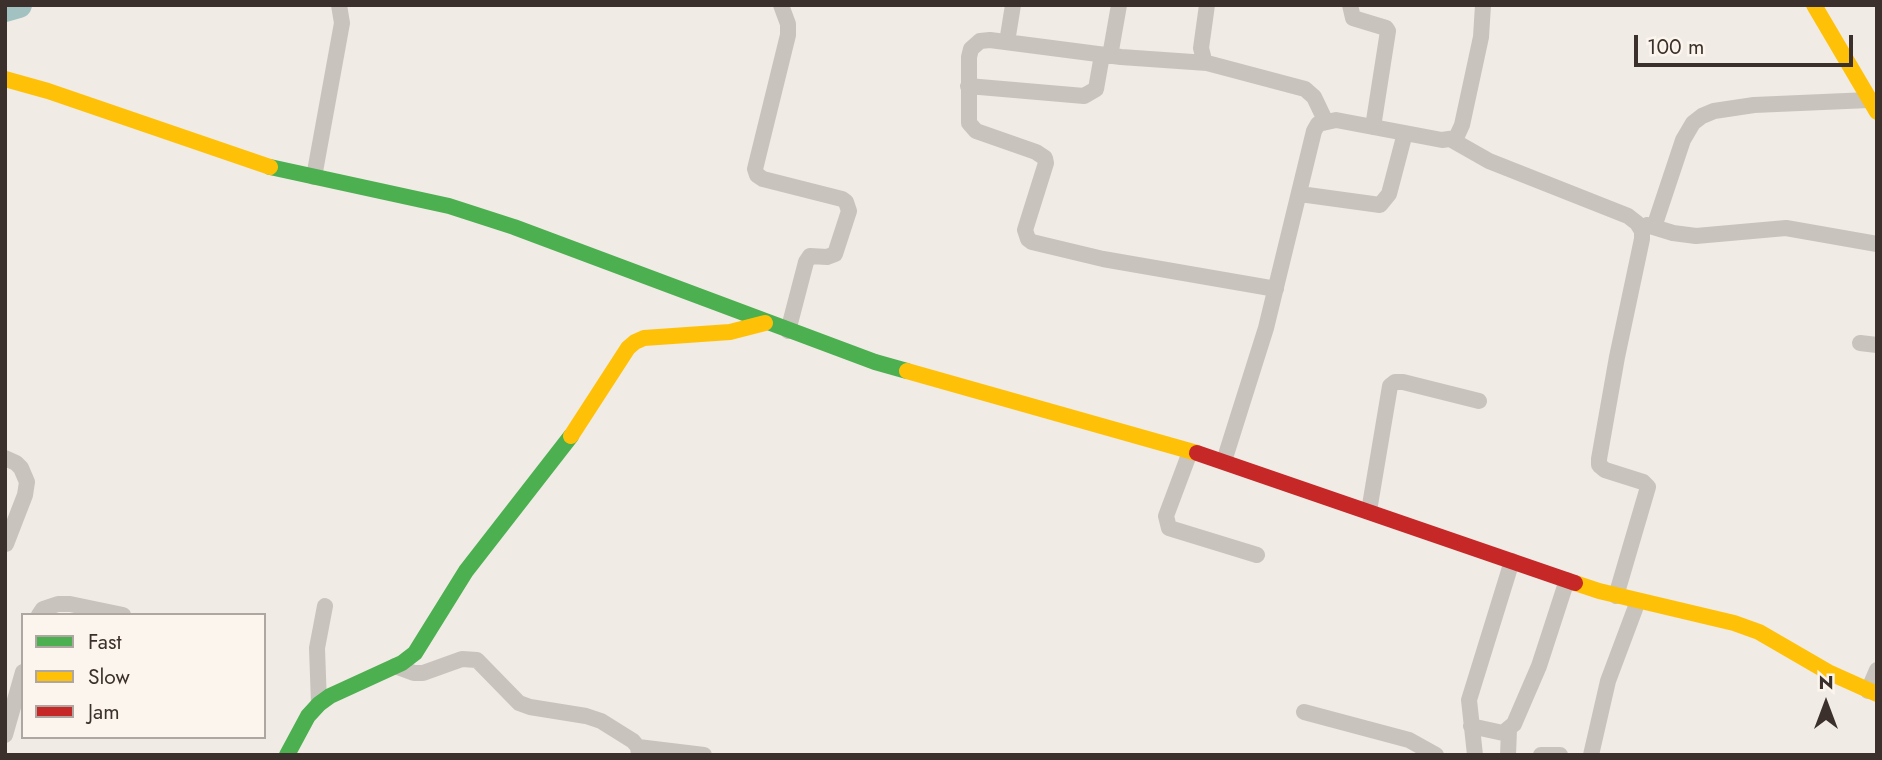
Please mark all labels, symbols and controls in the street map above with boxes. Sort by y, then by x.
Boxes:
scale bar [1637,21,1856,65]
text: 100 m [1647,32,1704,62]
legend [21,613,266,739]
text: Fast [88,627,121,657]
text: Slow [88,662,130,692]
north arrow [1791,669,1861,739]
text: N [1818,669,1834,696]
text: Jam [88,697,120,727]

